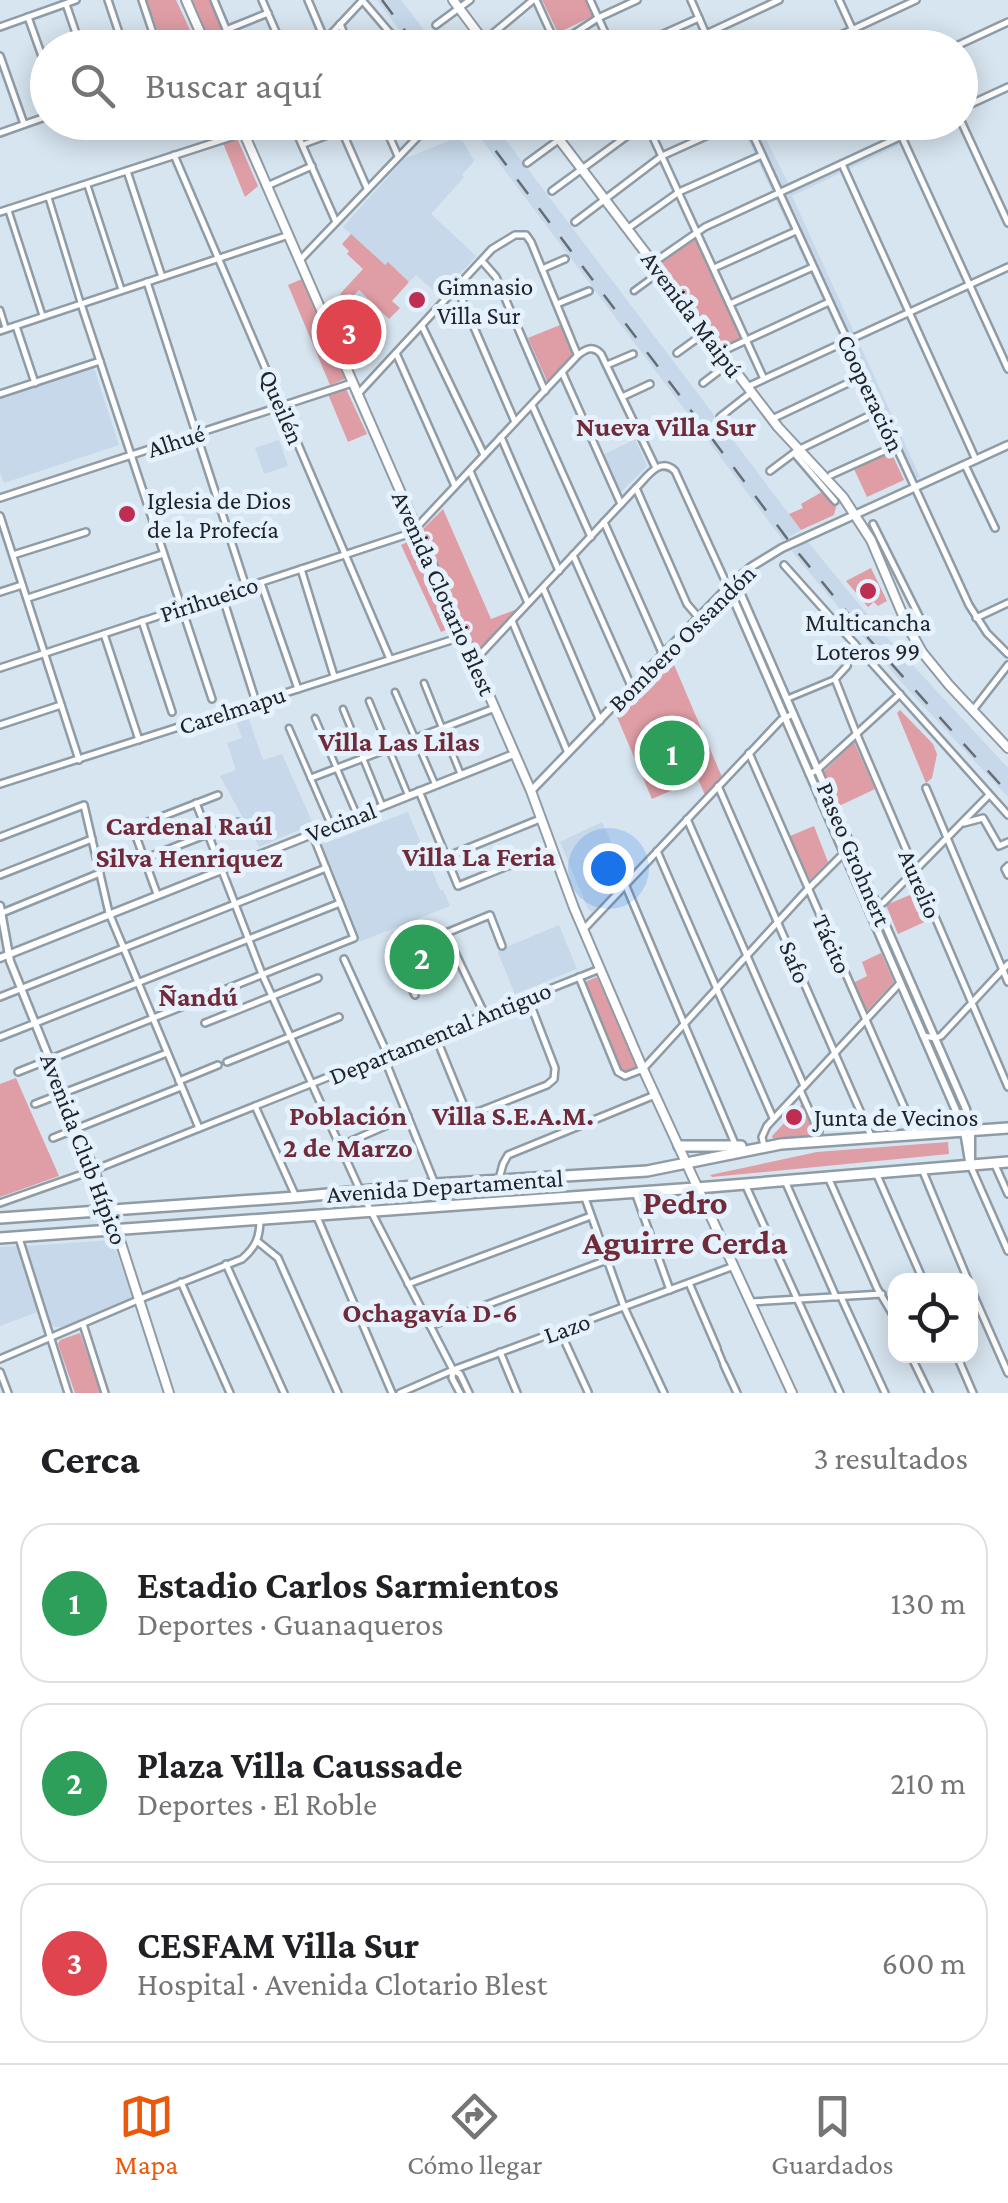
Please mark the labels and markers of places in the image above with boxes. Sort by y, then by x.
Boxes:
place label: Gimnasio Villa Sur [437,273,533,329]
marker: Gimnasio Villa Sur [406,289,428,311]
pin: 3 [316,294,382,370]
place label: Iglesia de Dios de la Profecía [147,487,291,543]
marker: Iglesia de Dios de la Profecía [116,503,138,525]
marker: Multicancha Loteros 99 [857,580,879,602]
place label: Multicancha Loteros 99 [805,609,931,665]
pin: 1 [640,716,704,790]
pin: 2 [390,920,454,994]
place label: Junta de Vecinos [812,1104,978,1132]
marker: Junta de Vecinos [783,1106,805,1128]

